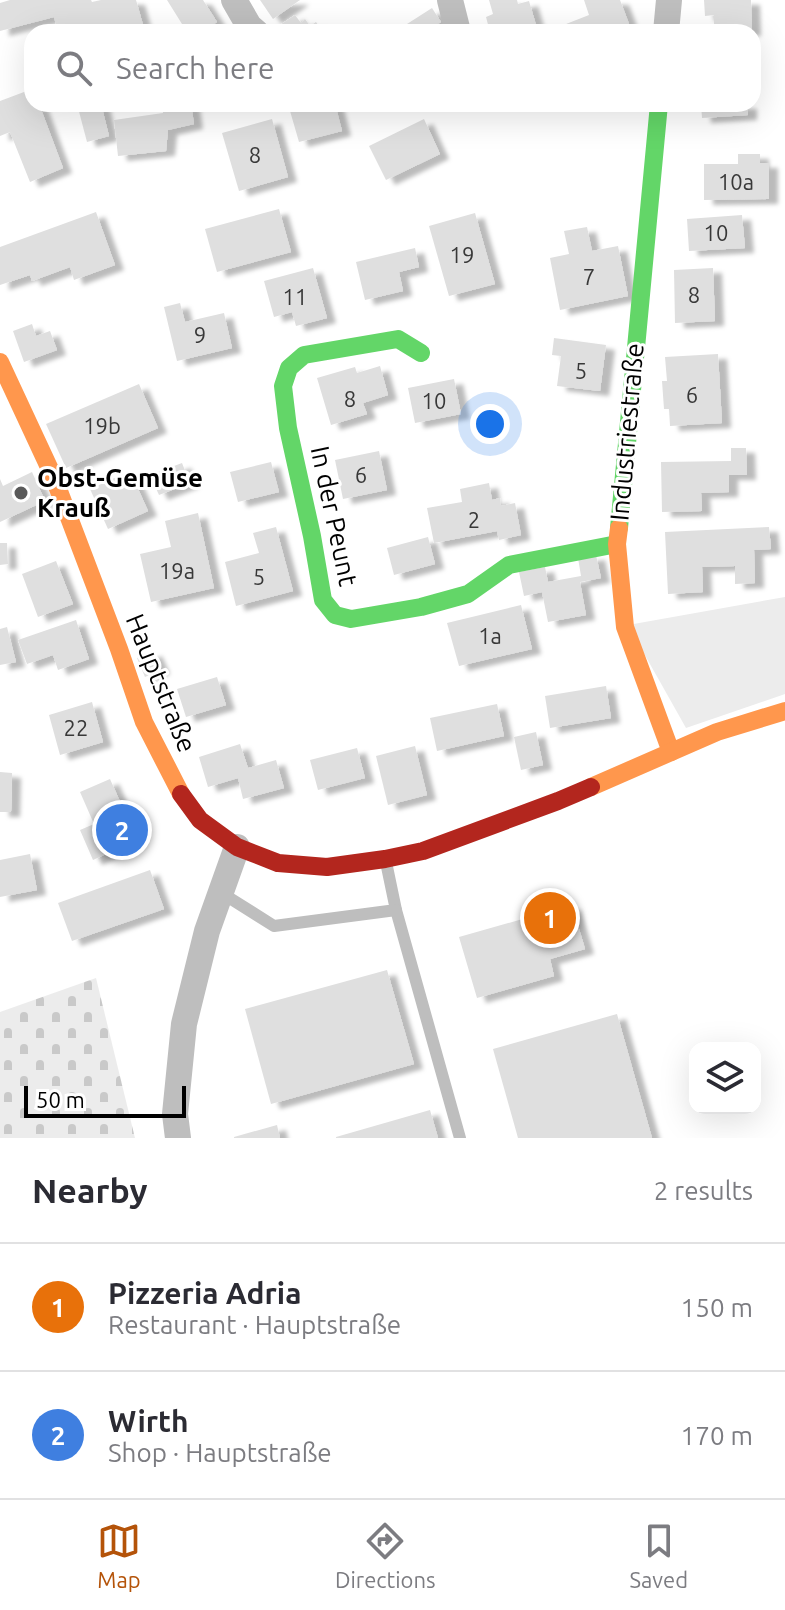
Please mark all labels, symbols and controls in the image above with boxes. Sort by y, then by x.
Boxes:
search box [24,24,761,112]
icon: search [52,46,96,90]
text: Search here [116,51,275,85]
house number: 8 [249,142,261,167]
house number: 10a [718,169,754,194]
house number: 10 [704,220,728,245]
house number: 19 [450,242,474,267]
house number: 7 [583,264,595,289]
house number: 8 [688,282,700,307]
house number: 11 [283,284,307,309]
house number: 9 [194,322,206,347]
street label: Industriestraße [604,342,649,522]
house number: 5 [575,358,587,383]
house number: 6 [686,382,698,407]
house number: 8 [344,386,356,411]
house number: 10 [422,388,446,413]
your location [470,404,510,444]
house number: 19b [83,413,121,438]
street label: In der Peunt [306,443,363,588]
house number: 6 [355,462,367,487]
place label: Obst-Gemüse Krauß [37,463,203,522]
marker: Obst-Gemüse Krauß [12,484,30,502]
house number: 2 [468,507,480,532]
house number: 19a [159,558,195,583]
house number: 5 [253,564,265,589]
street label: Hauptstraße [121,609,202,756]
house number: 1a [478,623,502,648]
house number: 22 [64,715,88,740]
pin: 2 [96,800,148,860]
pin: 1 [524,888,576,948]
map controls [689,1042,761,1114]
button: layers [689,1042,761,1114]
scale bar [24,1082,186,1118]
text: 50 m [36,1087,85,1112]
text: Nearby [32,1171,147,1209]
text: 2 results [654,1176,753,1205]
text: Pizzeria Adria [108,1276,301,1310]
text: 1 [51,1293,65,1322]
text: 150 m [681,1293,753,1322]
text: Restaurant · Hauptstraße [108,1310,401,1339]
text: Wirth [108,1404,189,1438]
text: 2 [51,1421,65,1450]
text: 170 m [681,1421,753,1450]
text: Shop · Hauptstraße [108,1438,332,1467]
tab: Map [97,1519,141,1592]
tab: Directions [335,1519,436,1592]
tab: Saved [629,1519,688,1592]

